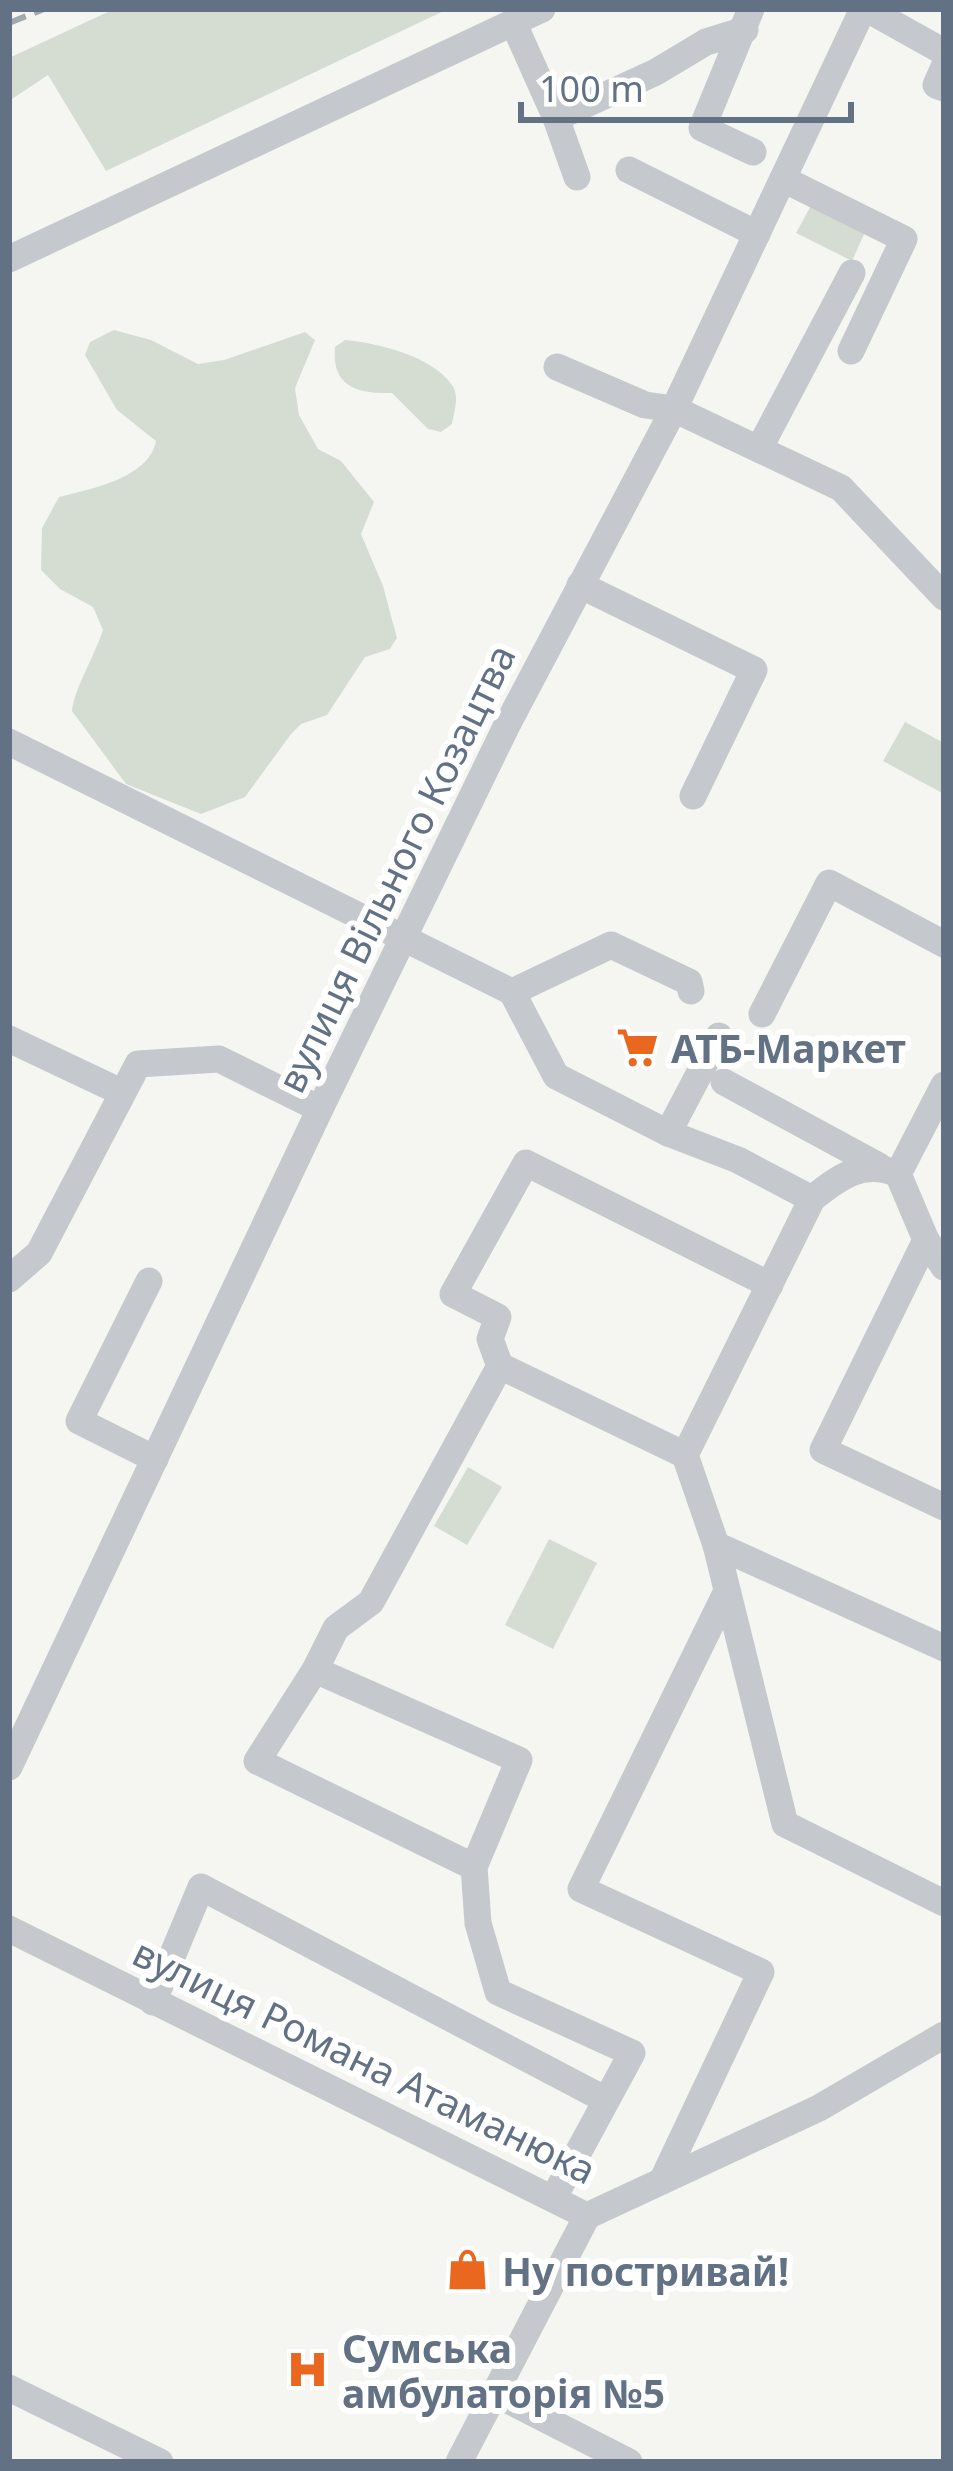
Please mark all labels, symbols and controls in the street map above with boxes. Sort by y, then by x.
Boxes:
scale bar [521,48,851,122]
text: 100 m [539,64,644,113]
street label: вулиця Вільного Козацтва [263,635,527,1101]
place label: АТБ-Маркет [671,1021,906,1074]
supermarket icon: АТБ-Маркет [614,1024,660,1070]
street label: вулиця Романа Атаманюка [125,1925,605,2195]
place label: Ну постривай! [502,2244,789,2297]
shop icon: Ну постривай! [445,2247,491,2293]
place label: Сумська амбулаторія №5 [342,2321,665,2419]
hospital icon: Сумська амбулаторія №5 [285,2346,331,2392]

